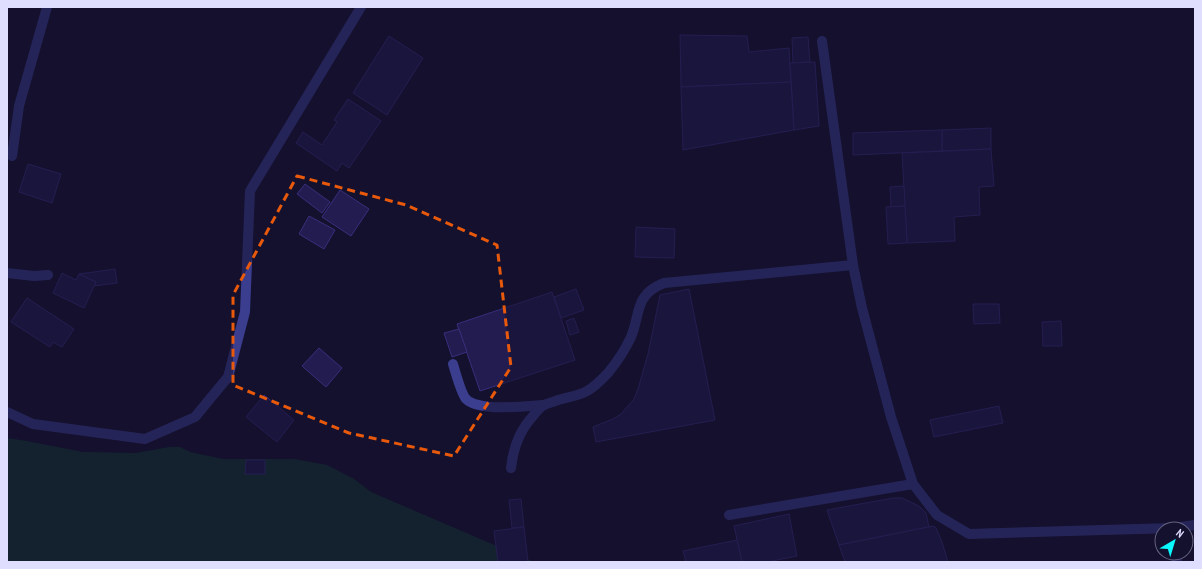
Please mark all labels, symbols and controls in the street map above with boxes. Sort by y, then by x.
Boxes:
north arrow [1154,521,1194,561]
text: N [1174,526,1187,540]

